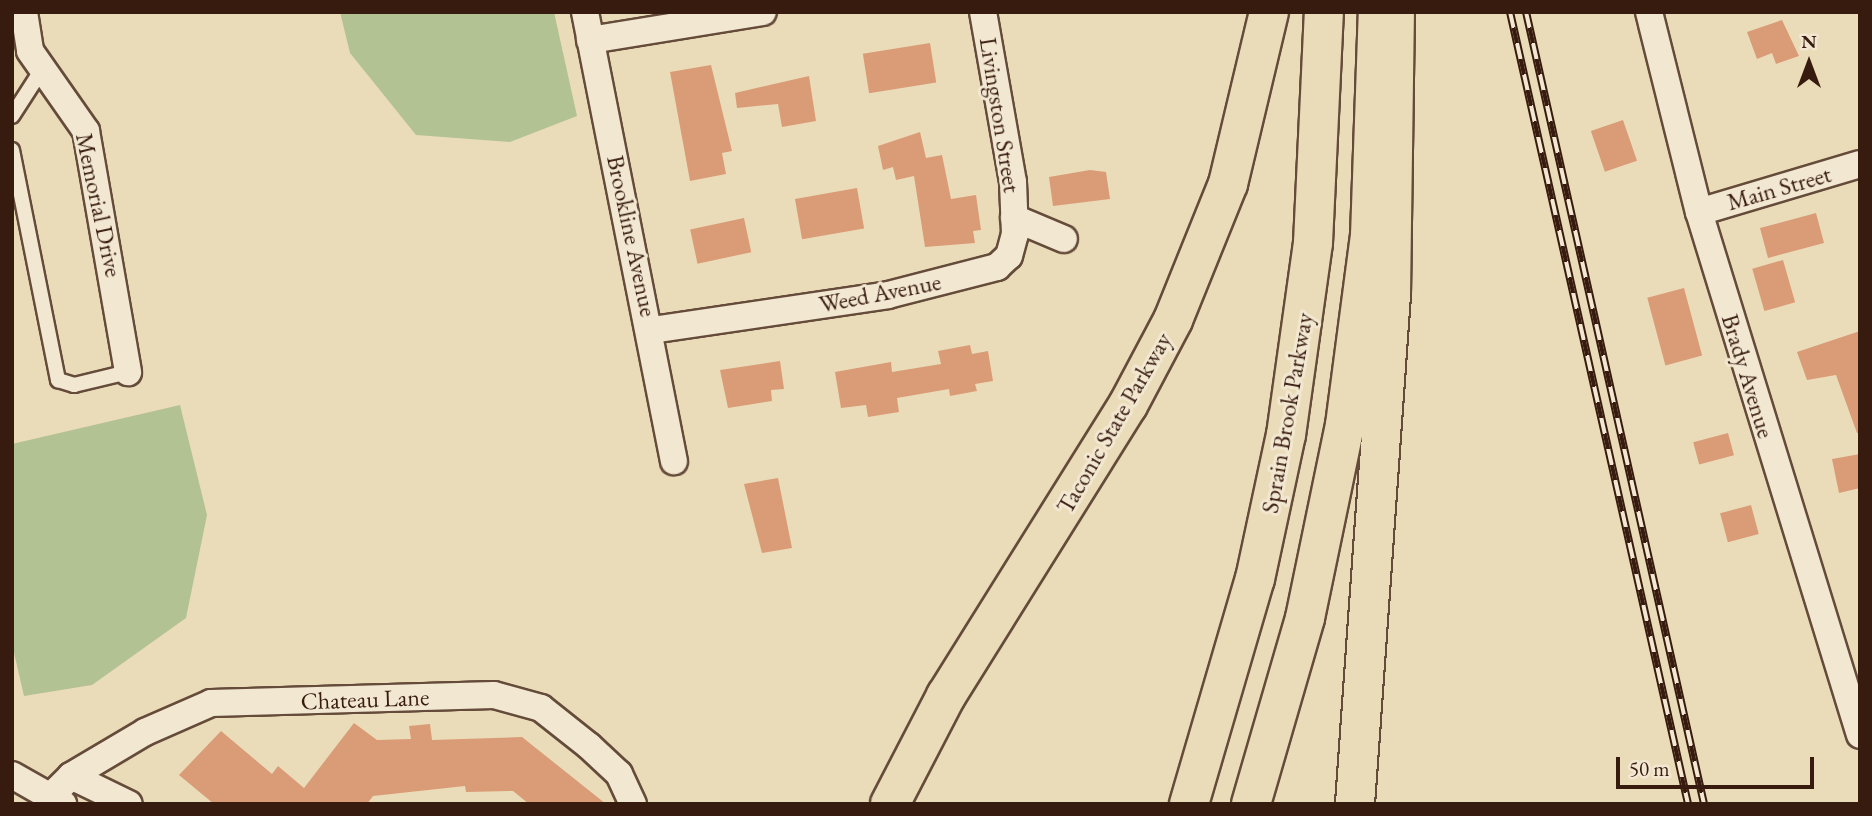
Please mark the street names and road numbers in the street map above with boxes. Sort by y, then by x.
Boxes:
street label: Livingston Street [974,35,1026,195]
street label: Memorial Drive [70,130,128,280]
street label: Brookline Avenue [601,153,663,319]
street label: Main Street [1724,159,1834,217]
street label: Weed Avenue [817,267,943,319]
street label: Sprain Brook Parkway [1255,311,1319,515]
street label: Brady Avenue [1716,311,1780,441]
street label: Taconic State Parkway [1050,327,1178,519]
street label: Chateau Lane [300,682,430,716]

